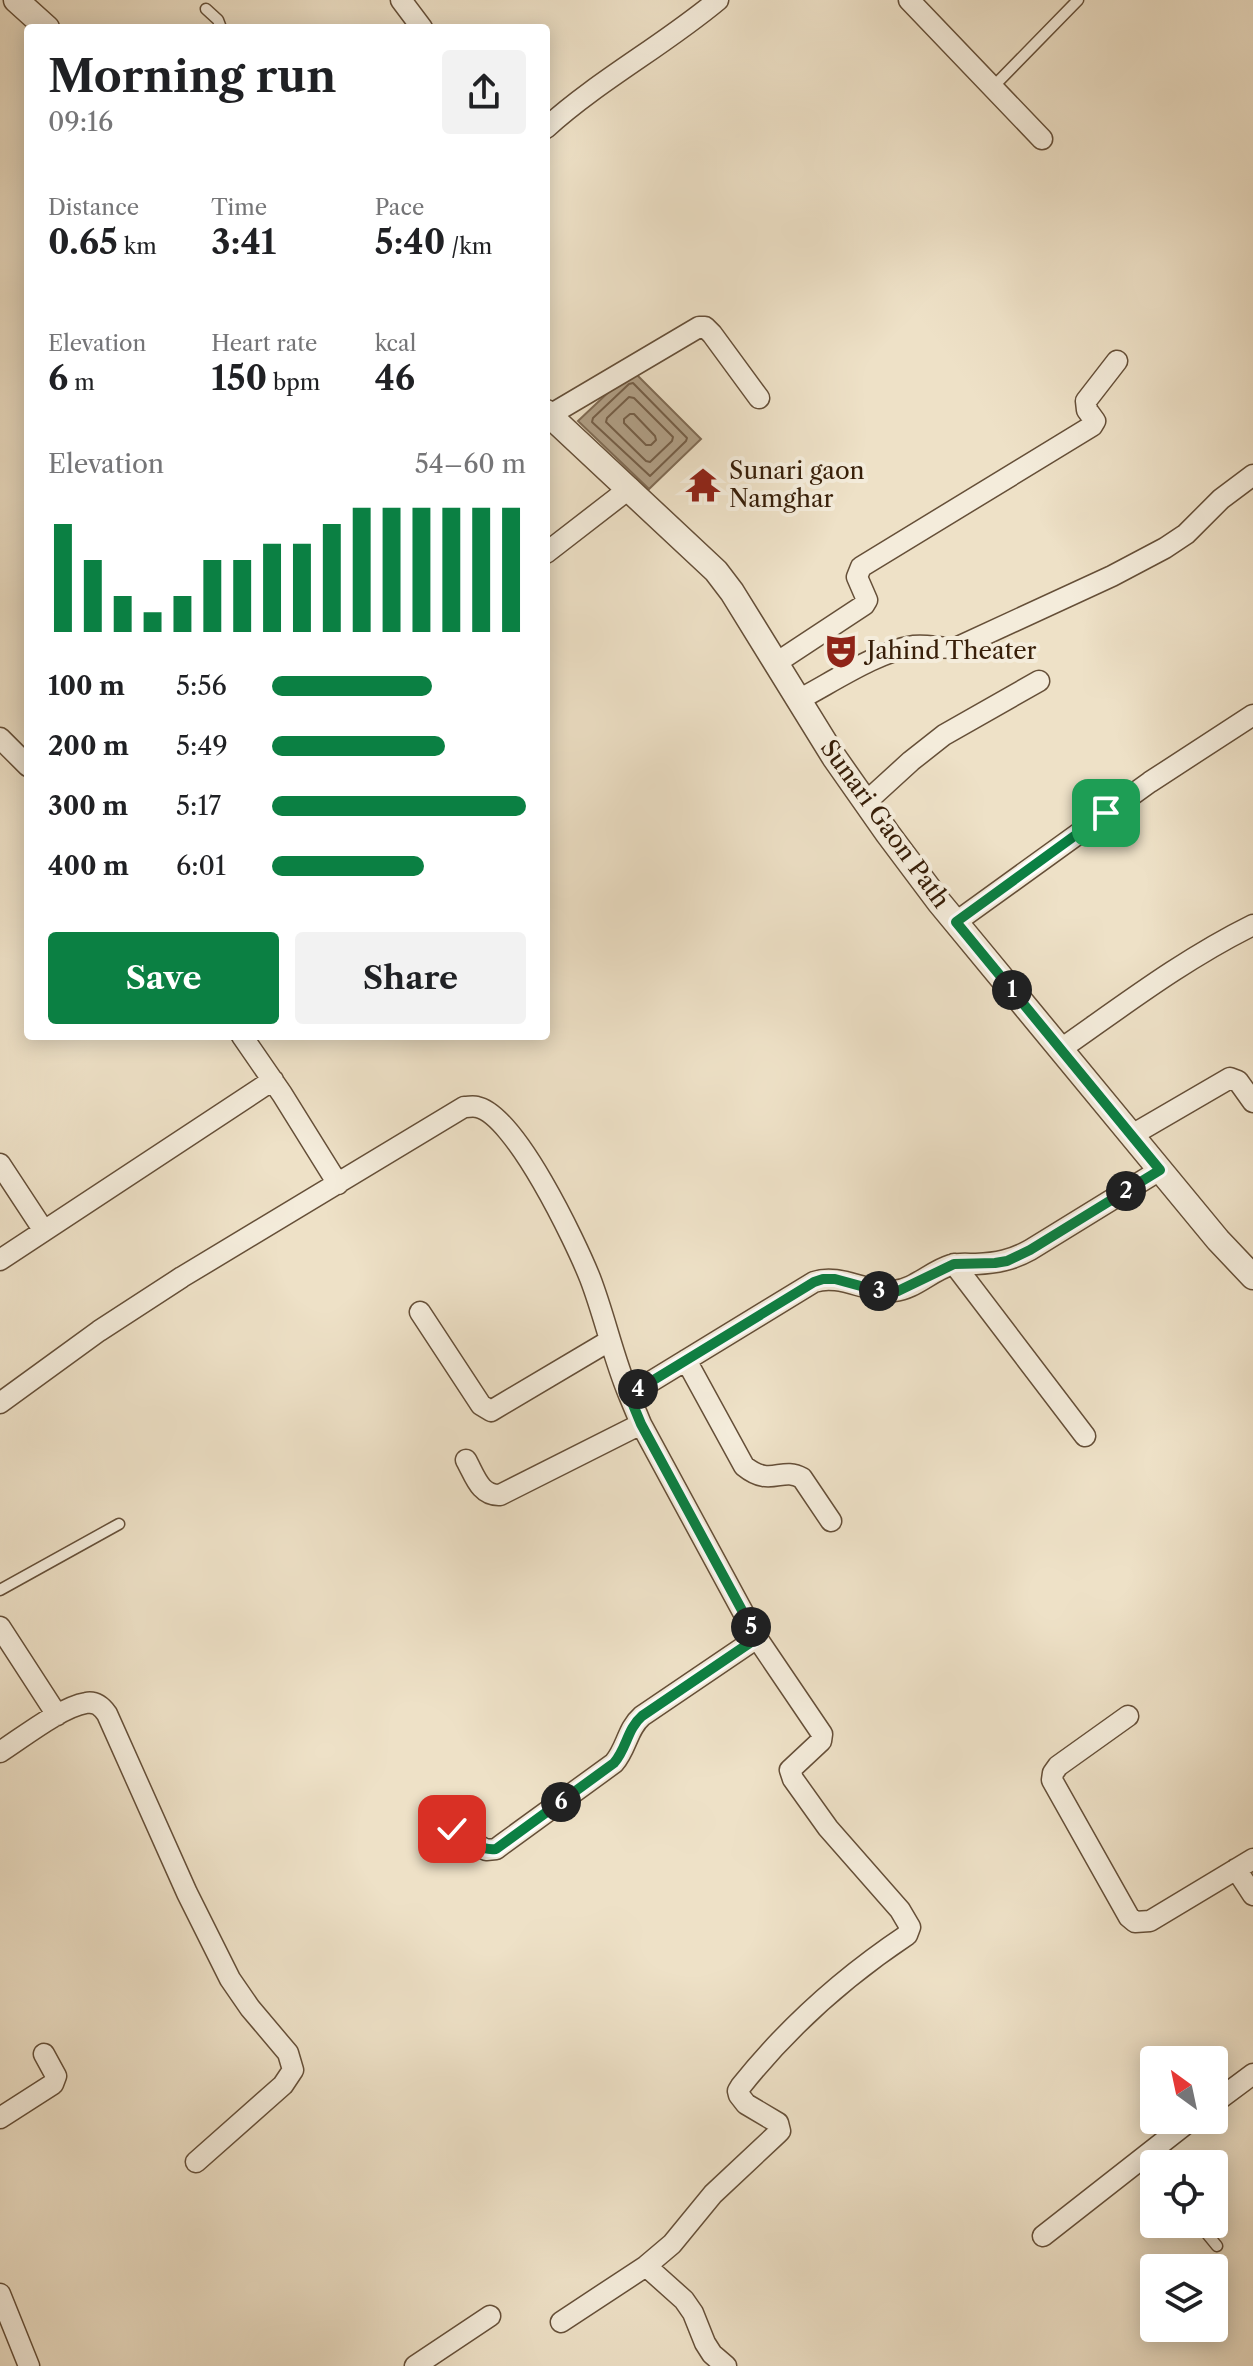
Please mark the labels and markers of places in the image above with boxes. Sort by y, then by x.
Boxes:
place label: Sunari gaon Namghar [729,456,865,513]
temple icon: Sunari gaon Namghar [684,466,722,504]
theatre icon: Jahind Theater [822,632,860,670]
place label: Jahind Theater [863,636,1037,665]
pin [1072,779,1140,847]
pin: 1 [992,970,1032,1010]
pin: 2 [1106,1171,1146,1211]
pin: 3 [859,1271,899,1311]
pin: 4 [618,1369,658,1409]
pin: 5 [731,1607,771,1647]
pin: 6 [541,1782,581,1822]
pin [418,1795,486,1863]

